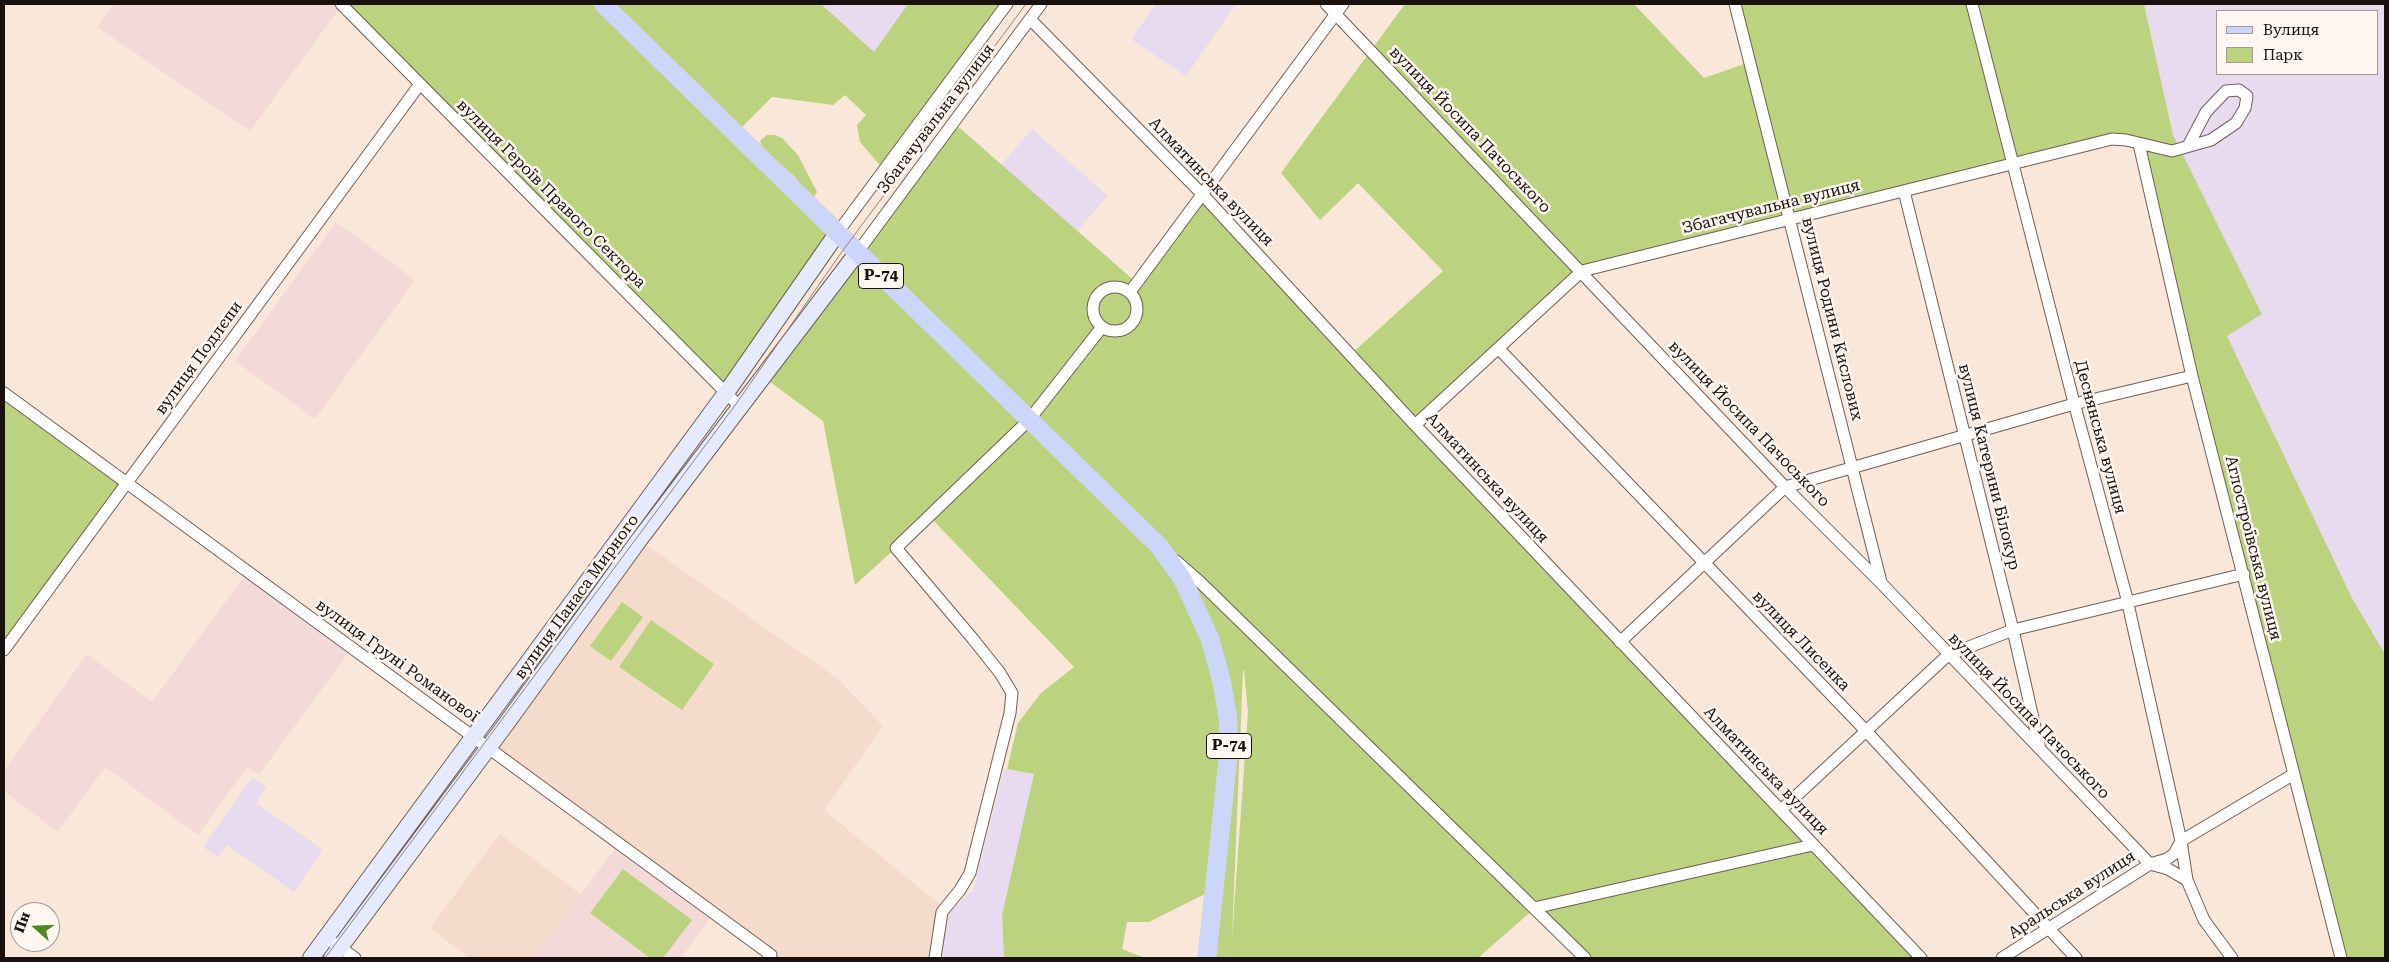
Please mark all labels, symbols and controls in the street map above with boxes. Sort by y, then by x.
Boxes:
legend [2216,10,2379,75]
text: Вулиця [2263,21,2319,39]
street label: Збагачувальна вулиця [873,40,999,198]
street label: вулиця Йосипа Пачоського [1385,43,1555,217]
text: Парк [2263,46,2303,64]
street label: вулиця Героїв Правого Сектора [453,96,649,292]
street label: Алматинська вулиця [1145,114,1277,250]
street label: Збагачувальна вулиця [1680,176,1862,238]
street label: вулиця Родини Кислових [1797,215,1867,423]
road number: Р-74 [858,264,904,288]
street label: вулиця Подлєпи [151,298,247,418]
street label: вулиця Йосипа Пачоського [1664,337,1834,511]
street label: Деснянська вулиця [2070,358,2130,516]
street label: вулиця Катерини Білокур [1954,362,2024,572]
street label: Алматинська вулиця [1422,409,1552,547]
street label: Аглостроївська вулиця [2221,454,2285,642]
street label: вулиця Панаса Мирного [511,511,643,683]
street label: вулиця Лисенка [1748,587,1854,695]
street label: вулиця Груні Романової [312,595,482,727]
street label: вулиця Йосипа Пачоського [1944,629,2114,803]
street label: Алматинська вулиця [1700,703,1832,839]
road number: Р-74 [1206,734,1252,758]
street label: Аральська вулиця [2005,847,2139,943]
north arrow [10,902,60,952]
text: Пн [11,910,33,935]

